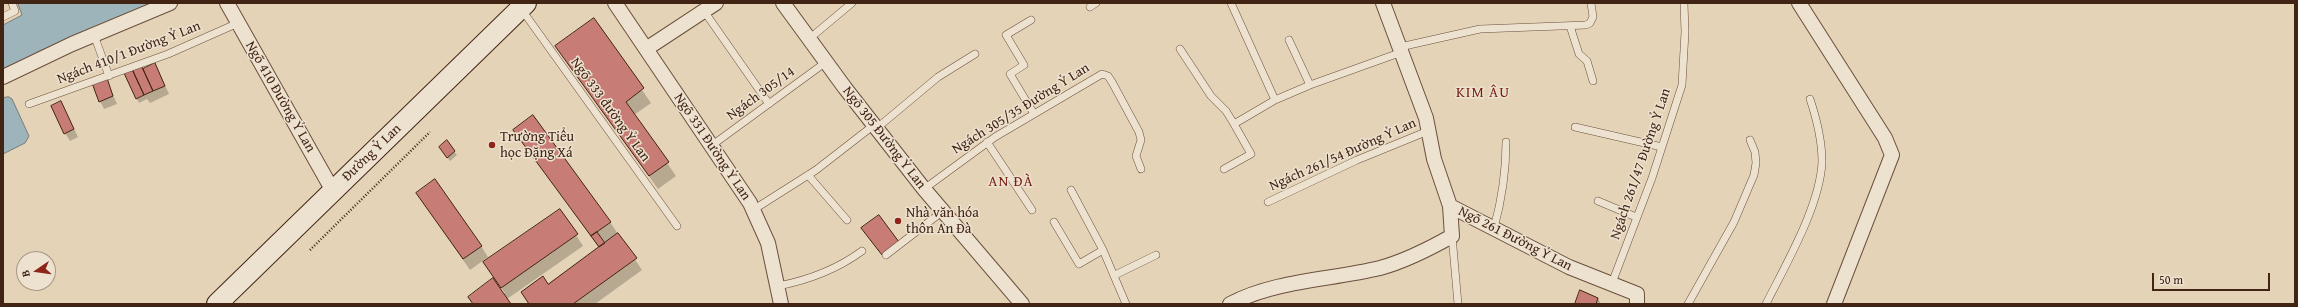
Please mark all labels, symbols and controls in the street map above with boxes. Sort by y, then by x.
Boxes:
street label: Ngách 410/1 Đường Ỷ Lan [55,18,203,88]
street label: Ngõ 410 Đường Ỷ Lan [241,38,319,156]
street label: Ngõ 333 đường Ỷ Lan [567,55,653,165]
street label: Ngách 305/35 Đường Ỷ Lan [949,60,1093,158]
street label: Ngách 305/14 [724,64,798,124]
street label: Ngõ 305 Đường Ỷ Lan [839,83,929,193]
district label: KIM ÂU [1456,84,1510,102]
street label: Ngách 261/47 Đường Ỷ Lan [1607,86,1675,242]
street label: Ngõ 331 Đường Ỷ Lan [670,90,754,204]
street label: Ngách 261/54 Đường Ỷ Lan [1267,115,1419,195]
street label: Đường Ỷ Lan [339,121,405,185]
place label: Trường Tiểu học Đặng Xá [500,129,574,162]
marker: Trường Tiểu học Đặng Xá [487,140,497,150]
district label: AN ĐÀ [988,173,1034,191]
street label: Ngõ 261 Đường Ỷ Lan [1455,203,1575,275]
place label: Nhà văn hóa thôn An Đà [906,205,979,238]
marker: Nhà văn hóa thôn An Đà [893,216,903,226]
north arrow [16,251,56,291]
scale bar [2154,265,2272,291]
text: B [17,268,34,279]
text: 50 m [2159,271,2183,288]

